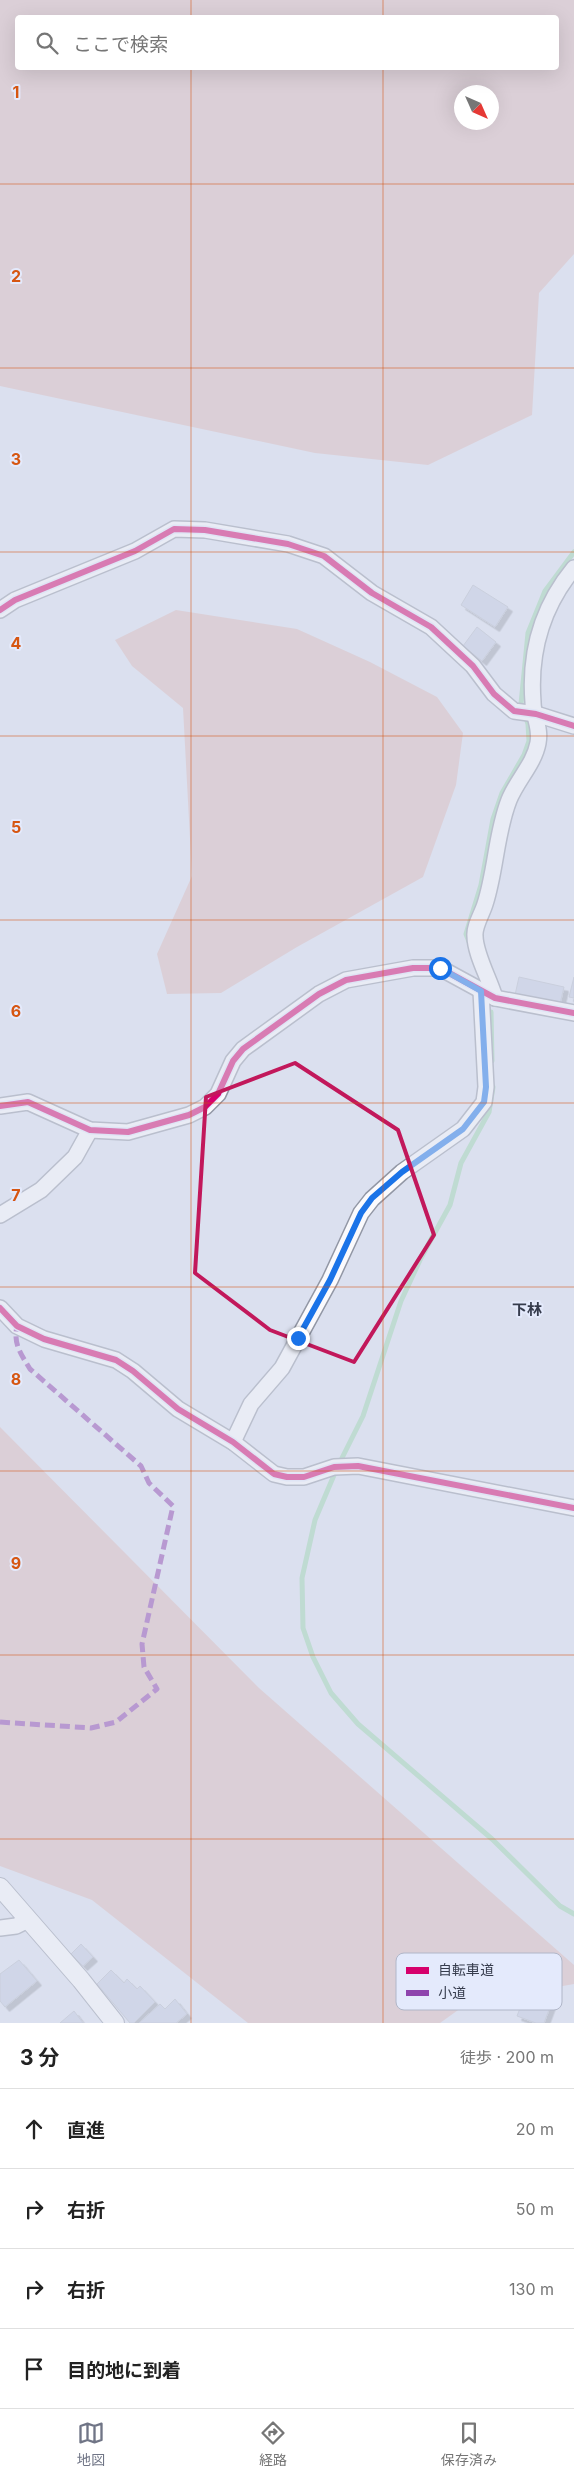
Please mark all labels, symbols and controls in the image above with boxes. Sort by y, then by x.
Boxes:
search box [15,15,559,70]
icon: search [33,29,61,57]
text: ここで検索 [73,33,168,56]
text: 1 [13,82,19,102]
north arrow [454,85,499,130]
text: 2 [11,266,21,286]
text: 3 [11,449,21,469]
text: 4 [11,633,22,653]
text: 5 [11,817,21,837]
route start [429,957,452,980]
text: 6 [11,1001,21,1021]
text: 7 [11,1185,21,1205]
district label: 下林 [512,1300,542,1319]
route end [287,1327,310,1350]
text: 8 [11,1369,21,1389]
text: 9 [11,1553,21,1573]
legend [396,1953,562,2010]
text: 自転車道 [438,1961,494,1978]
text: 小道 [438,1984,466,2001]
text: 3 分 [20,2045,60,2070]
text: 徒歩 · 200 m [460,2047,554,2067]
icon: ahead [20,2115,48,2143]
text: 直進 [67,2119,105,2142]
text: 20 m [516,2119,554,2139]
icon: right [20,2195,48,2223]
text: 右折 [67,2199,105,2222]
text: 50 m [516,2199,554,2219]
icon: right [20,2275,48,2303]
text: 右折 [67,2279,105,2302]
text: 130 m [509,2279,554,2299]
icon: arrive [20,2355,48,2383]
text: 目的地に到着 [67,2359,181,2382]
tab: 地図 [77,2419,105,2469]
tab: 経路 [259,2419,287,2469]
tab: 保存済み [441,2419,497,2469]

